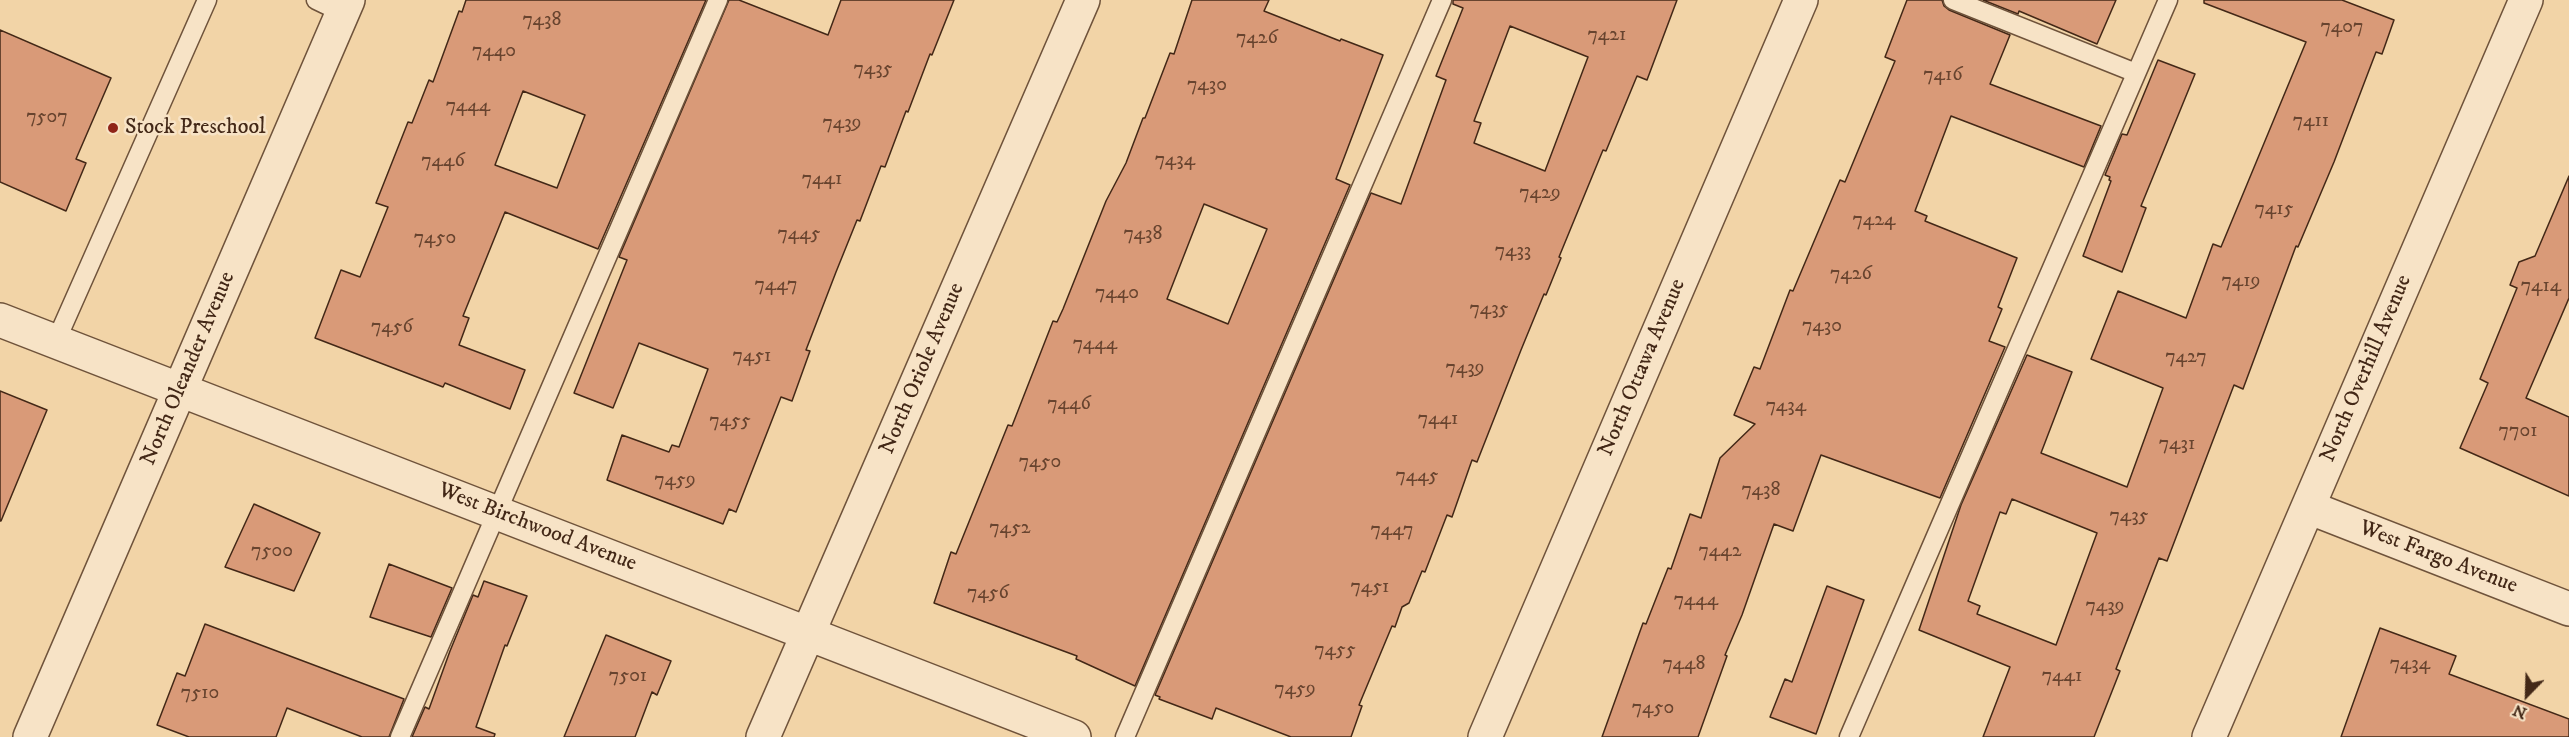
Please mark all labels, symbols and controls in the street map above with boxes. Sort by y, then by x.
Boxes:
house number: 7438 [522,9,562,33]
house number: 7407 [2320,16,2364,40]
house number: 7421 [1588,24,1626,48]
house number: 7426 [1236,27,1278,51]
house number: 7440 [472,40,516,64]
house number: 7435 [853,58,893,82]
house number: 7416 [1923,64,1963,88]
house number: 7430 [1187,74,1227,98]
house number: 7444 [446,95,490,119]
house number: 7507 [26,106,68,130]
house number: 7411 [2293,110,2329,134]
house number: 7439 [822,112,862,136]
place label: Stock Preschool [125,115,266,141]
marker: Stock Preschool [106,121,120,135]
house number: 7434 [1155,149,1195,173]
house number: 7446 [421,150,465,174]
house number: 7441 [802,168,842,192]
house number: 7429 [1519,182,1561,206]
house number: 7415 [2255,198,2293,222]
house number: 7424 [1852,209,1896,233]
house number: 7445 [777,223,821,247]
house number: 7438 [1123,223,1163,247]
house number: 7450 [414,227,456,251]
house number: 7433 [1495,240,1531,264]
house number: 7426 [1830,263,1872,287]
street label: North Oleander Avenue [136,268,242,470]
house number: 7419 [2222,270,2260,294]
street label: North Overhill Avenue [2316,271,2418,467]
house number: 7447 [754,274,798,298]
street label: North Ottawa Avenue [1594,275,1692,461]
house number: 7414 [2521,275,2561,299]
street label: North Oriole Avenue [875,279,971,459]
house number: 7440 [1095,282,1139,306]
house number: 7435 [1469,298,1509,322]
house number: 7430 [1802,315,1842,339]
house number: 7456 [371,316,413,340]
house number: 7444 [1073,333,1117,357]
house number: 7451 [733,345,771,369]
house number: 7427 [2165,346,2207,370]
house number: 7439 [1445,357,1485,381]
house number: 7446 [1047,393,1091,417]
house number: 7434 [1766,395,1806,419]
house number: 7441 [1418,408,1458,432]
house number: 7455 [709,410,751,434]
house number: 7701 [2498,420,2538,444]
house number: 7431 [2159,433,2195,457]
house number: 7450 [1019,451,1061,475]
house number: 7445 [1395,465,1439,489]
house number: 7459 [654,469,696,493]
street label: West Birchwood Avenue [434,478,640,578]
house number: 7438 [1741,479,1781,503]
house number: 7435 [2109,505,2149,529]
street label: West Fargo Avenue [2355,516,2521,600]
house number: 7452 [989,517,1031,541]
house number: 7447 [1370,519,1414,543]
house number: 7500 [251,540,293,564]
house number: 7442 [1698,540,1742,564]
house number: 7451 [1351,576,1389,600]
house number: 7456 [967,582,1009,606]
house number: 7444 [1674,589,1718,613]
house number: 7439 [2085,595,2125,619]
house number: 7455 [1314,639,1356,663]
house number: 7448 [1662,653,1706,677]
house number: 7434 [2390,653,2430,677]
house number: 7501 [609,665,647,689]
house number: 7441 [2042,665,2082,689]
north arrow [2497,665,2557,725]
house number: 7459 [1274,678,1316,702]
house number: 7510 [181,682,219,706]
house number: 7450 [1632,697,1674,721]
text: N [2510,700,2530,723]

